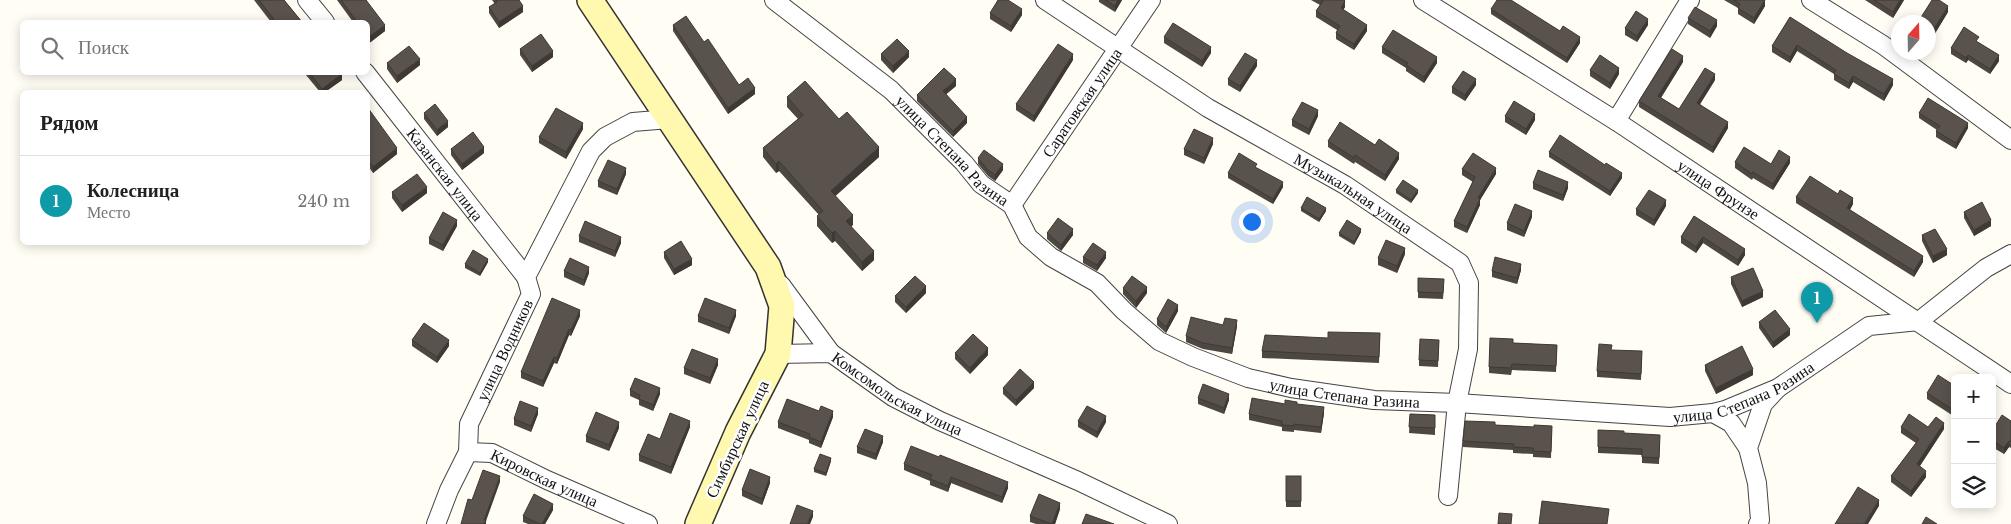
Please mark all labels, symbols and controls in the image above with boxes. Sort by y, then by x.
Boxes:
north arrow [1891,15,1936,60]
search box [20,20,370,75]
icon: search [38,34,66,62]
text: Поиск [78,36,129,59]
street label: Саратовская улица [1037,44,1126,161]
street label: улица Степана Разина [892,91,1013,210]
text: Рядом [40,110,99,136]
street label: Казанская улица [403,124,488,225]
street label: Музыкальная улица [1291,148,1416,238]
street label: улица Фрунзе [1674,155,1763,224]
text: Колесница [87,179,179,202]
text: 1 [53,191,59,211]
text: 240 m [298,191,350,211]
text: Место [87,202,130,222]
your location [1239,209,1265,235]
pin: 1 [1801,282,1833,323]
street label: улица Водников [472,296,537,404]
street label: Комсомольская улица [828,347,966,440]
street label: улица Степана Разина [1672,356,1818,427]
street label: улица Степана Разина [1268,373,1420,412]
map controls [1951,374,1996,509]
button: + [1951,374,1996,419]
street label: Симбирская улица [701,377,773,501]
button: − [1951,419,1996,464]
street label: Кировская улица [488,444,601,511]
button: layers [1951,464,1996,509]

